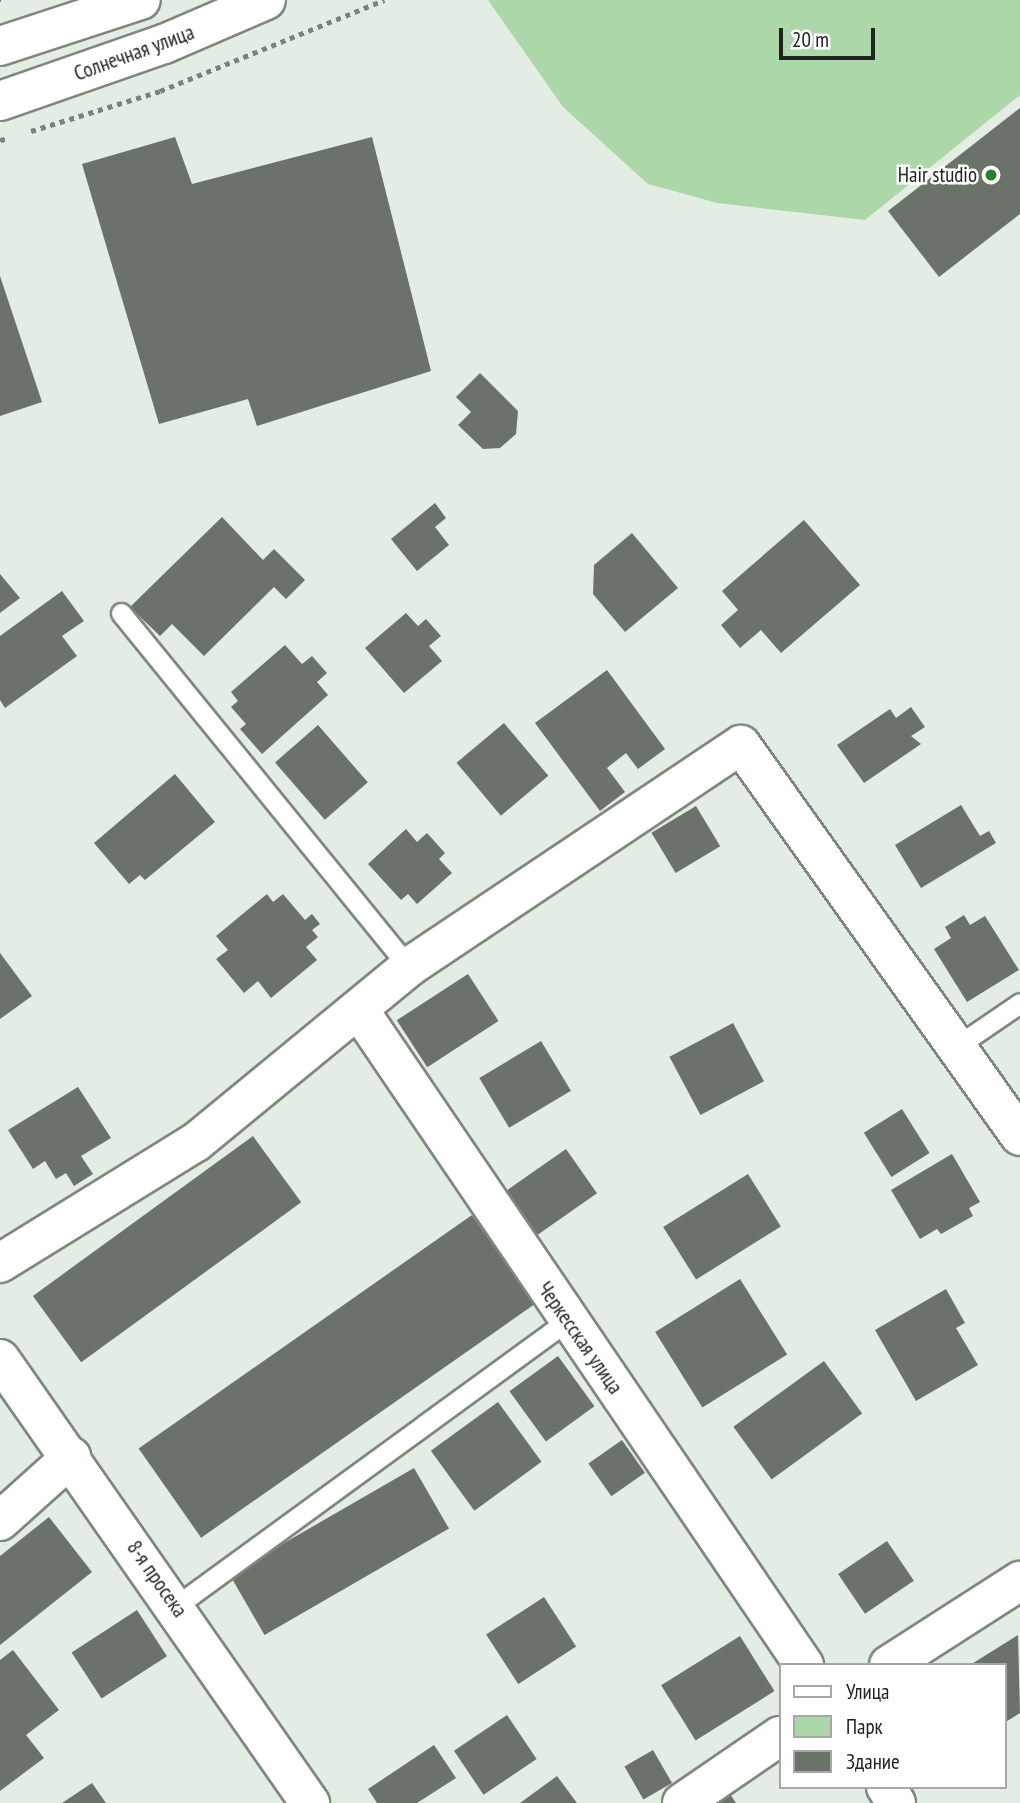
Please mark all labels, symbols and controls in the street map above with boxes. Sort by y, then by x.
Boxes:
scale bar [782,14,878,58]
street label: Солнечная улица [71,20,197,86]
text: 20 m [792,26,829,53]
place label: Hair studio [898,162,977,188]
marker: Hair studio [983,167,999,183]
street label: Черкесская улица [532,1277,628,1399]
street label: 8-я просека [122,1536,192,1622]
legend [778,1663,1006,1789]
text: Улица [846,1678,889,1705]
text: Парк [846,1713,883,1740]
text: Здание [846,1748,900,1775]

